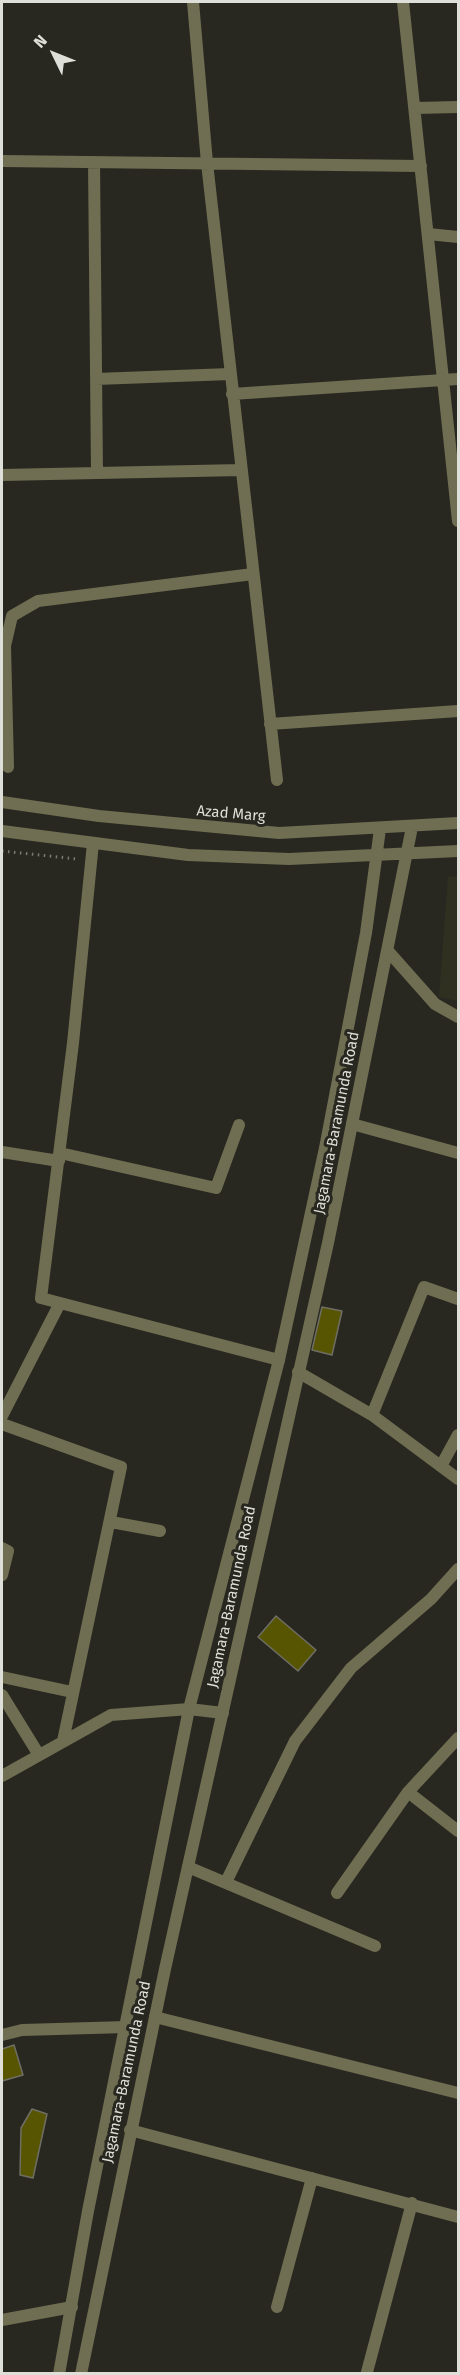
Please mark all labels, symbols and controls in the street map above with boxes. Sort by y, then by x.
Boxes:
north arrow [24,24,84,84]
text: N [30,31,51,52]
street label: Azad Marg [196,802,266,826]
street label: Jagamara-Baramunda Road [310,1030,364,1216]
street label: Jagamara-Baramunda Road [204,1504,260,1690]
street label: Jagamara-Baramunda Road [99,1979,155,2165]

